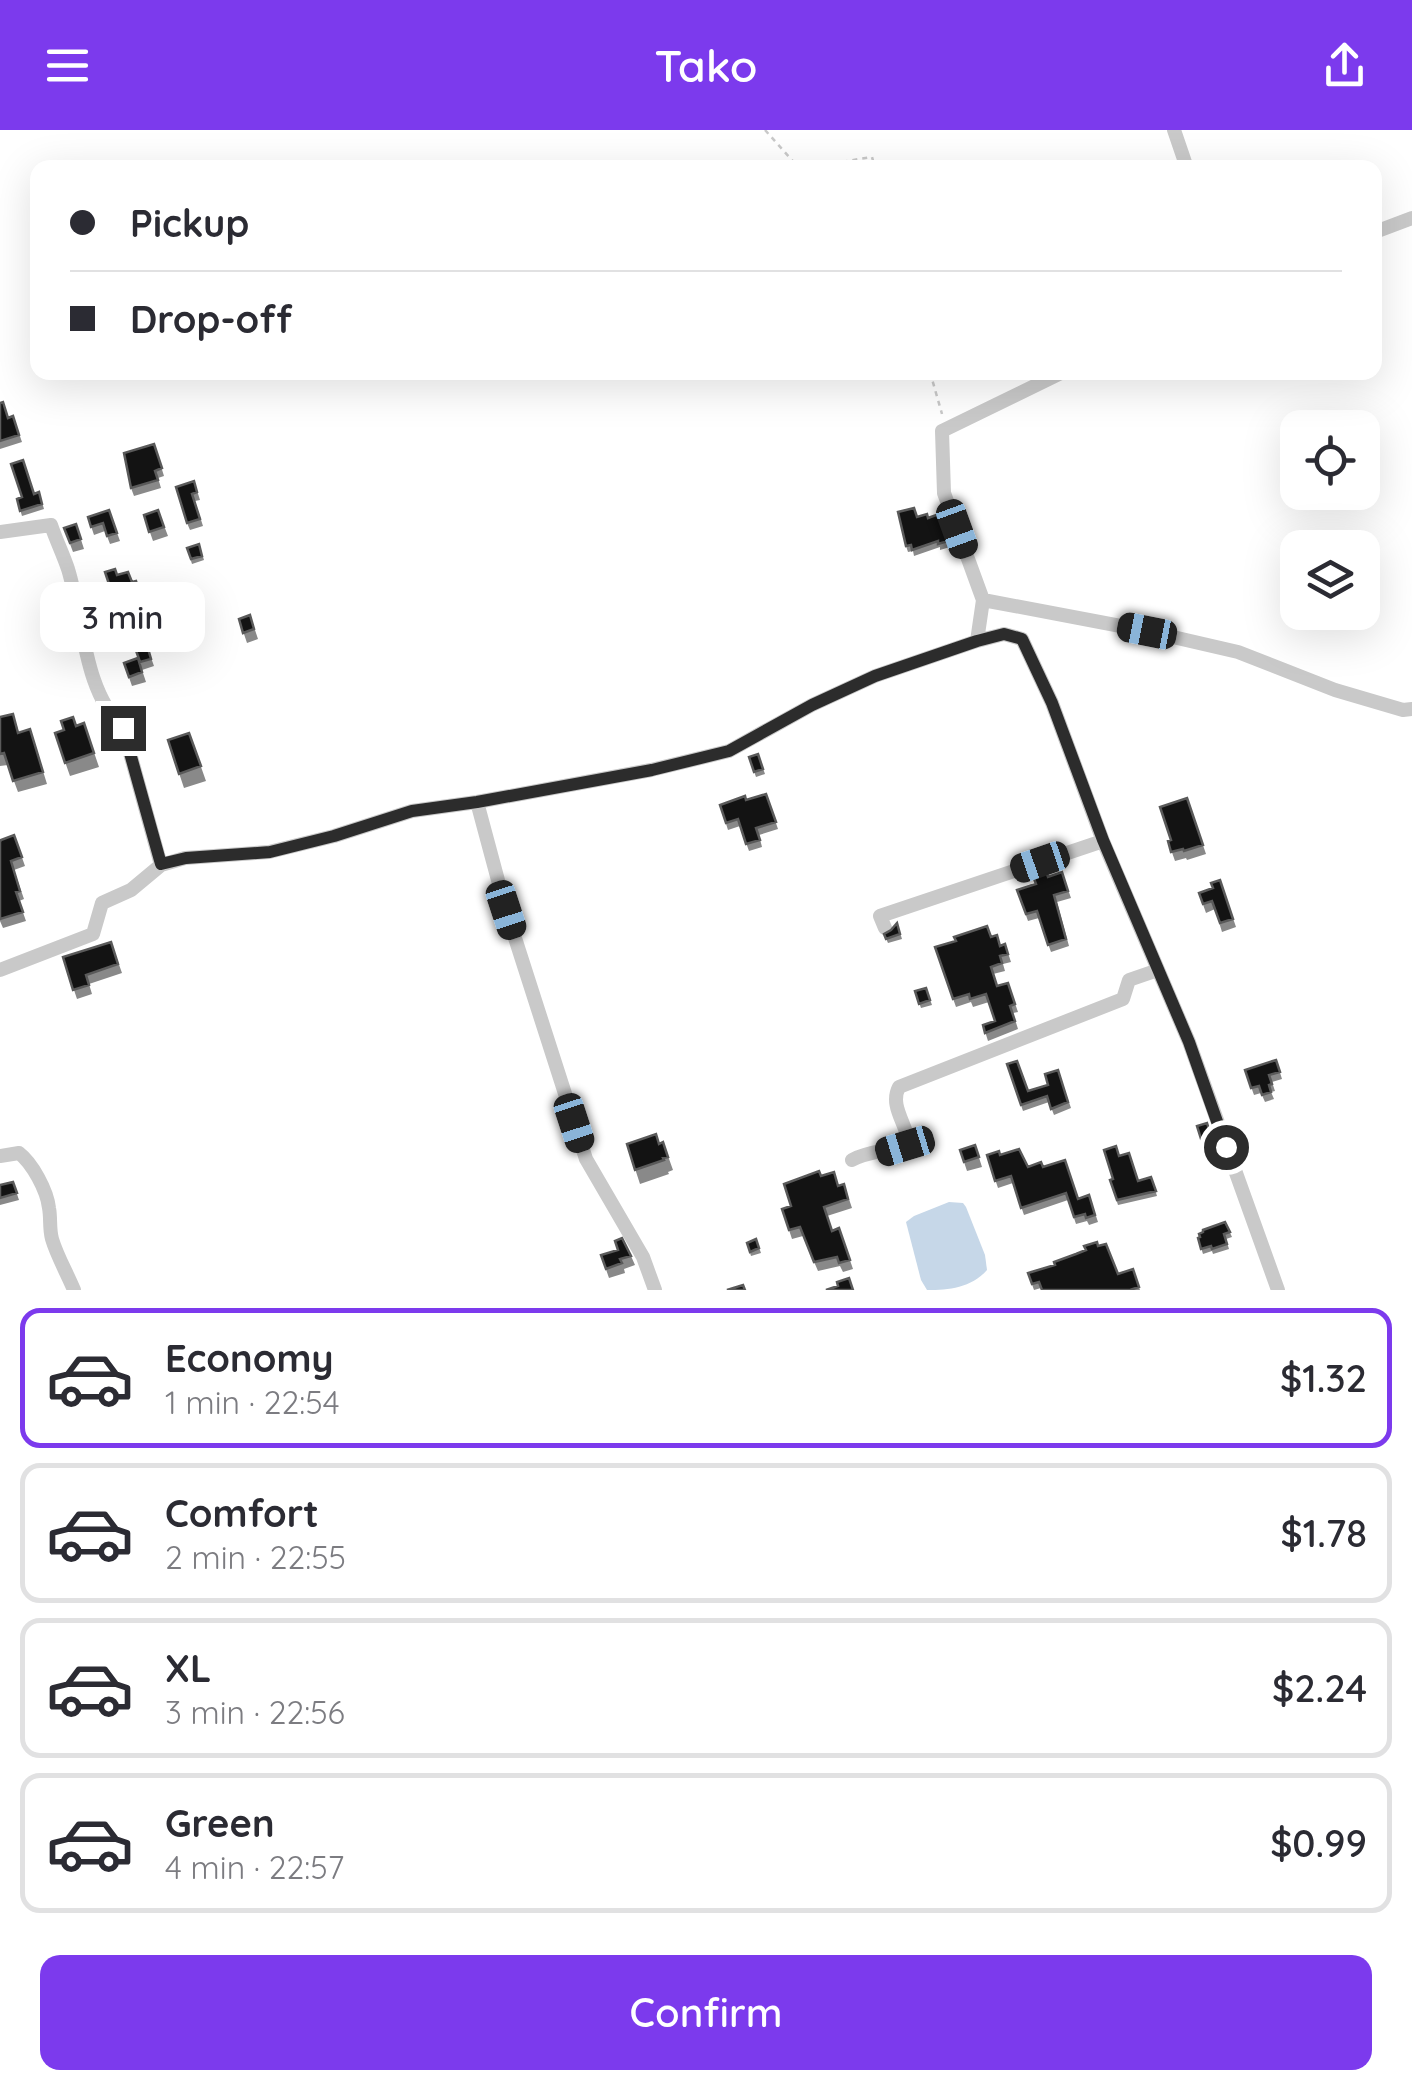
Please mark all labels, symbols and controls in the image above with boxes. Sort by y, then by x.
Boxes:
text: Tako [654,37,758,93]
icon: menu [40,38,95,93]
icon: share [1317,38,1372,93]
text: Pickup [130,199,249,247]
text: Drop-off [130,295,292,343]
map controls [1280,410,1380,630]
button: locate [1280,410,1380,510]
car [933,496,981,562]
button: layers [1280,530,1380,630]
callout: 3 min [41,583,206,653]
text: 3 min [82,597,163,637]
car [1115,611,1179,651]
route end [101,706,146,751]
car [1007,838,1073,886]
car [482,877,530,943]
car [550,1090,598,1156]
car [872,1123,938,1169]
route start [1204,1125,1249,1170]
icon: car [45,1333,135,1423]
text: Economy [165,1334,334,1382]
text: $1.32 [1280,1354,1367,1402]
text: 1 min · 22:54 [165,1382,340,1422]
icon: car [45,1488,135,1578]
text: Comfort [165,1489,319,1537]
text: $1.78 [1281,1509,1367,1557]
text: 2 min · 22:55 [165,1537,346,1577]
icon: car [45,1643,135,1733]
text: XL [165,1644,211,1692]
text: $2.24 [1272,1664,1367,1712]
text: 3 min · 22:56 [165,1692,345,1732]
icon: car [45,1798,135,1888]
text: Green [165,1799,275,1847]
text: $0.99 [1270,1819,1367,1867]
text: 4 min · 22:57 [165,1847,344,1887]
button: Confirm [40,1955,1372,2070]

